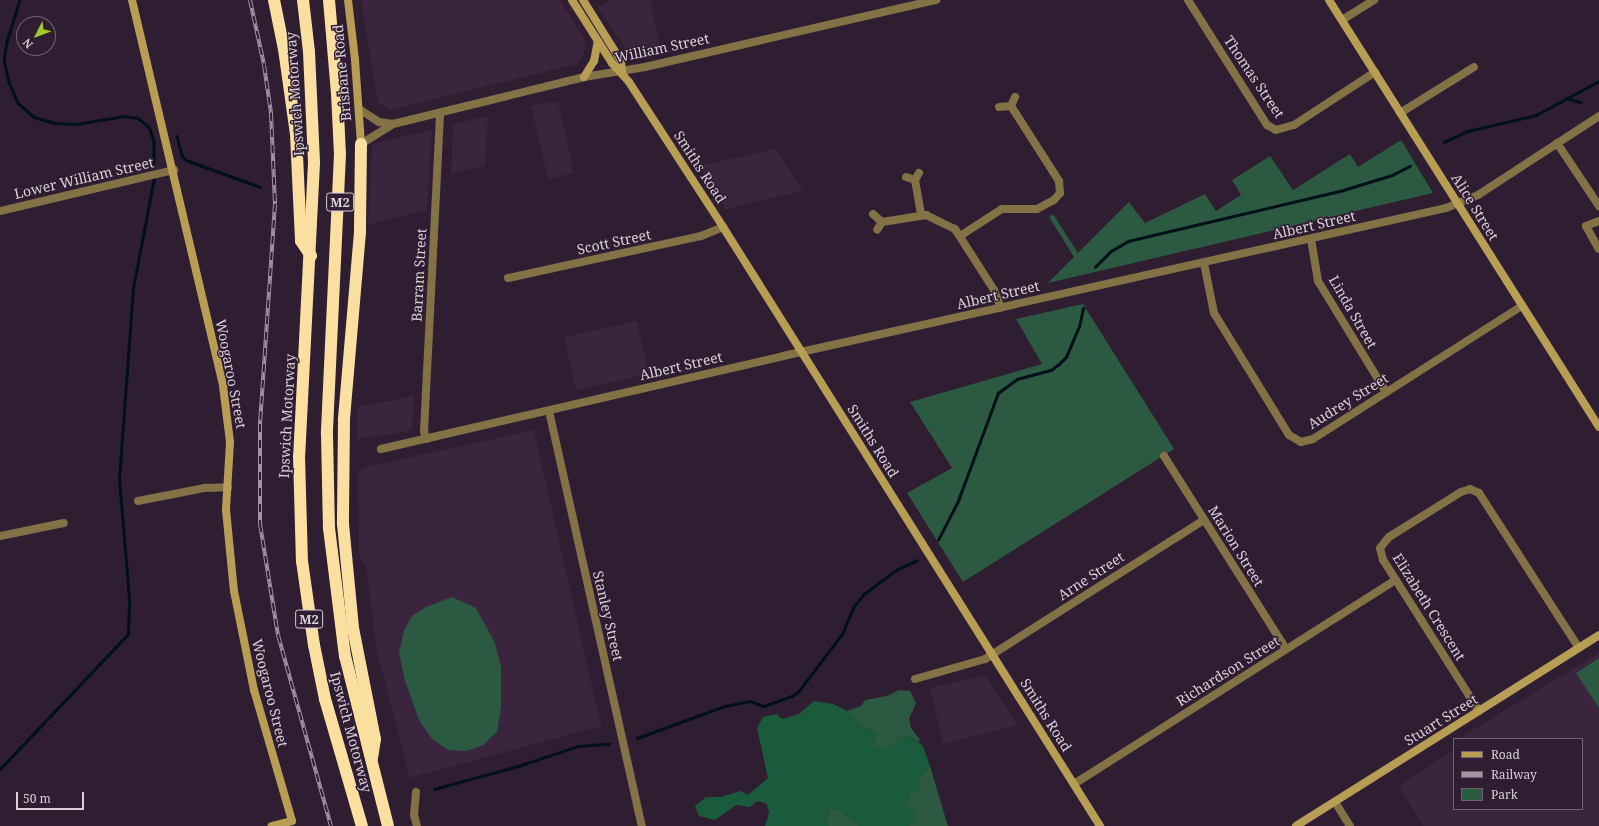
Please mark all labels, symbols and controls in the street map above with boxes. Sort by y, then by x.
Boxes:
north arrow [16,16,56,56]
street label: Brisbane Road [329,24,355,122]
street label: William Street [613,30,711,66]
street label: Ipswich Motorway [282,31,308,157]
street label: Thomas Street [1220,33,1288,121]
text: N [19,35,36,52]
street label: Smiths Road [670,128,730,206]
street label: Lower William Street [13,154,155,202]
street label: Alice Street [1448,170,1502,244]
road number: M2 [326,191,354,213]
street label: Albert Street [1271,207,1357,243]
street label: Scott Street [576,226,652,258]
street label: Barram Street [408,228,430,322]
street label: Linda Street [1325,273,1381,351]
street label: Albert Street [955,277,1041,313]
street label: Woogaroo Street [212,318,250,430]
street label: Albert Street [638,348,724,384]
street label: Ipswich Motorway [275,353,299,479]
street label: Audrey Street [1305,370,1391,432]
street label: Smiths Road [844,401,902,481]
street label: Marion Street [1205,503,1267,589]
street label: Arne Street [1055,548,1127,604]
street label: Elizabeth Crescent [1389,550,1469,664]
street label: Stanley Street [589,569,627,663]
road number: M2 [295,608,323,630]
street label: Richardson Street [1173,632,1283,710]
street label: Woogaroo Street [248,637,292,749]
street label: Ipswich Motorway [327,670,375,794]
street label: Smiths Road [1017,675,1075,755]
street label: Stuart Street [1401,691,1481,749]
legend [1453,738,1583,810]
text: Road [1491,746,1520,763]
text: Railway [1491,766,1537,783]
scale bar [18,784,86,810]
text: Park [1491,786,1518,803]
text: 50 m [23,790,51,807]

